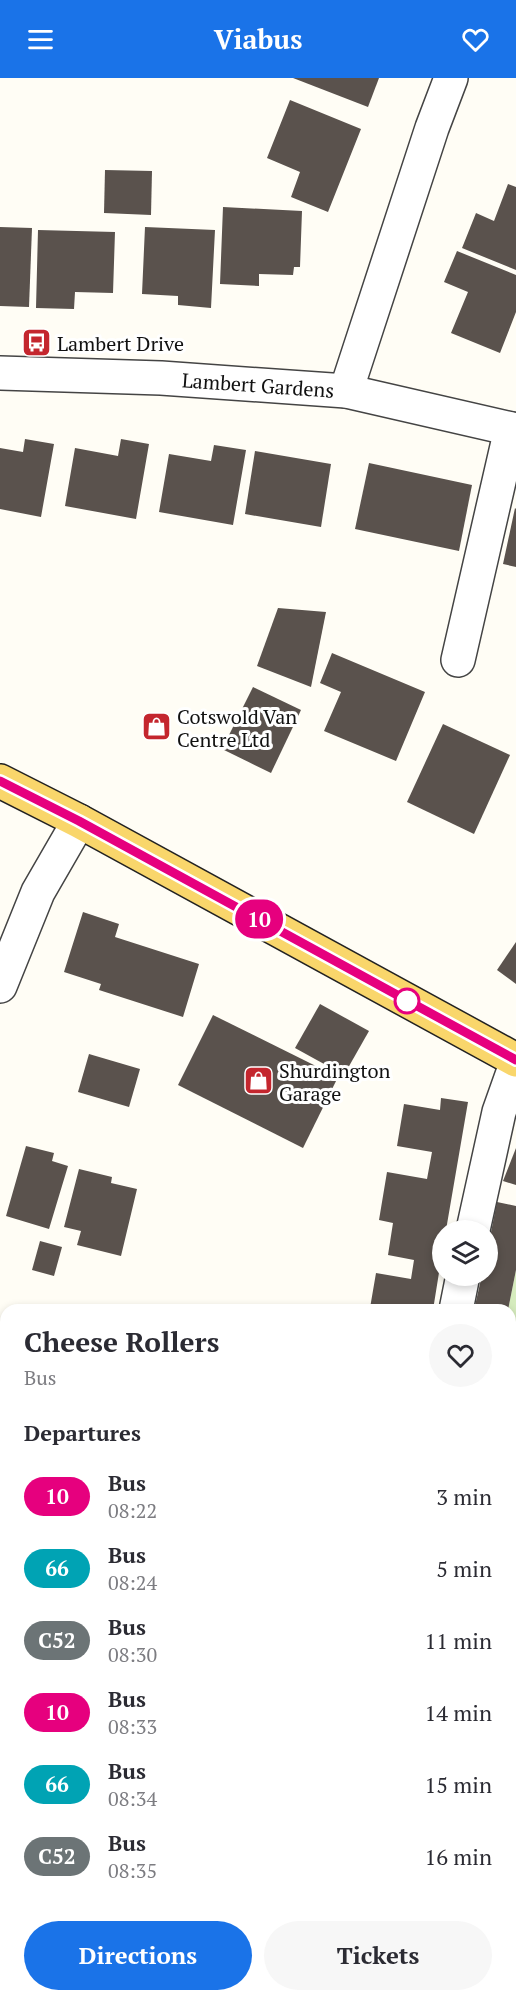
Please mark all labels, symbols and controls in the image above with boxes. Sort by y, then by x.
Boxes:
text: Viabus [214,21,302,57]
icon: menu [24,23,57,56]
icon: heart [459,23,492,56]
bus stop icon: Lambert Drive [20,327,52,359]
place label: Lambert Drive [57,330,184,357]
street label: Lambert Gardens [181,366,335,404]
place label: Cotswold Van Centre Ltd [177,703,297,753]
shop icon: Cotswold Van Centre Ltd [140,711,172,743]
line badge: 10 [232,900,286,938]
text: 10 [247,905,271,933]
unlabelled marker [394,988,420,1014]
place label: Shurdington Garage [279,1057,391,1107]
shop icon: Shurdington Garage [242,1065,274,1097]
map controls [432,1220,498,1286]
button: layers [432,1220,498,1286]
text: Cheese Rollers [24,1323,219,1360]
button: heart [429,1324,492,1387]
text: Bus [24,1364,56,1391]
text: Departures [24,1418,141,1447]
text: Bus [108,1468,146,1497]
text: 10 [45,1482,69,1510]
text: 3 min [436,1482,492,1511]
text: 08:22 [108,1497,157,1524]
text: Bus [108,1540,146,1569]
text: 66 [45,1554,69,1582]
text: 5 min [436,1554,492,1583]
text: 08:24 [108,1569,157,1596]
text: Bus [108,1612,146,1641]
text: C52 [38,1626,76,1654]
text: 11 min [425,1626,492,1655]
text: 08:30 [108,1641,157,1668]
text: Bus [108,1684,146,1713]
text: 10 [45,1698,69,1726]
text: 14 min [425,1698,492,1727]
text: 08:33 [108,1713,157,1740]
text: Bus [108,1756,146,1785]
text: 66 [45,1770,69,1798]
text: 15 min [425,1770,492,1799]
text: 08:34 [108,1785,157,1812]
text: Bus [108,1828,146,1857]
text: C52 [38,1842,76,1870]
text: 16 min [425,1842,492,1871]
text: 08:35 [108,1857,157,1884]
button: Directions [24,1921,252,1990]
button: Tickets [264,1921,492,1990]

